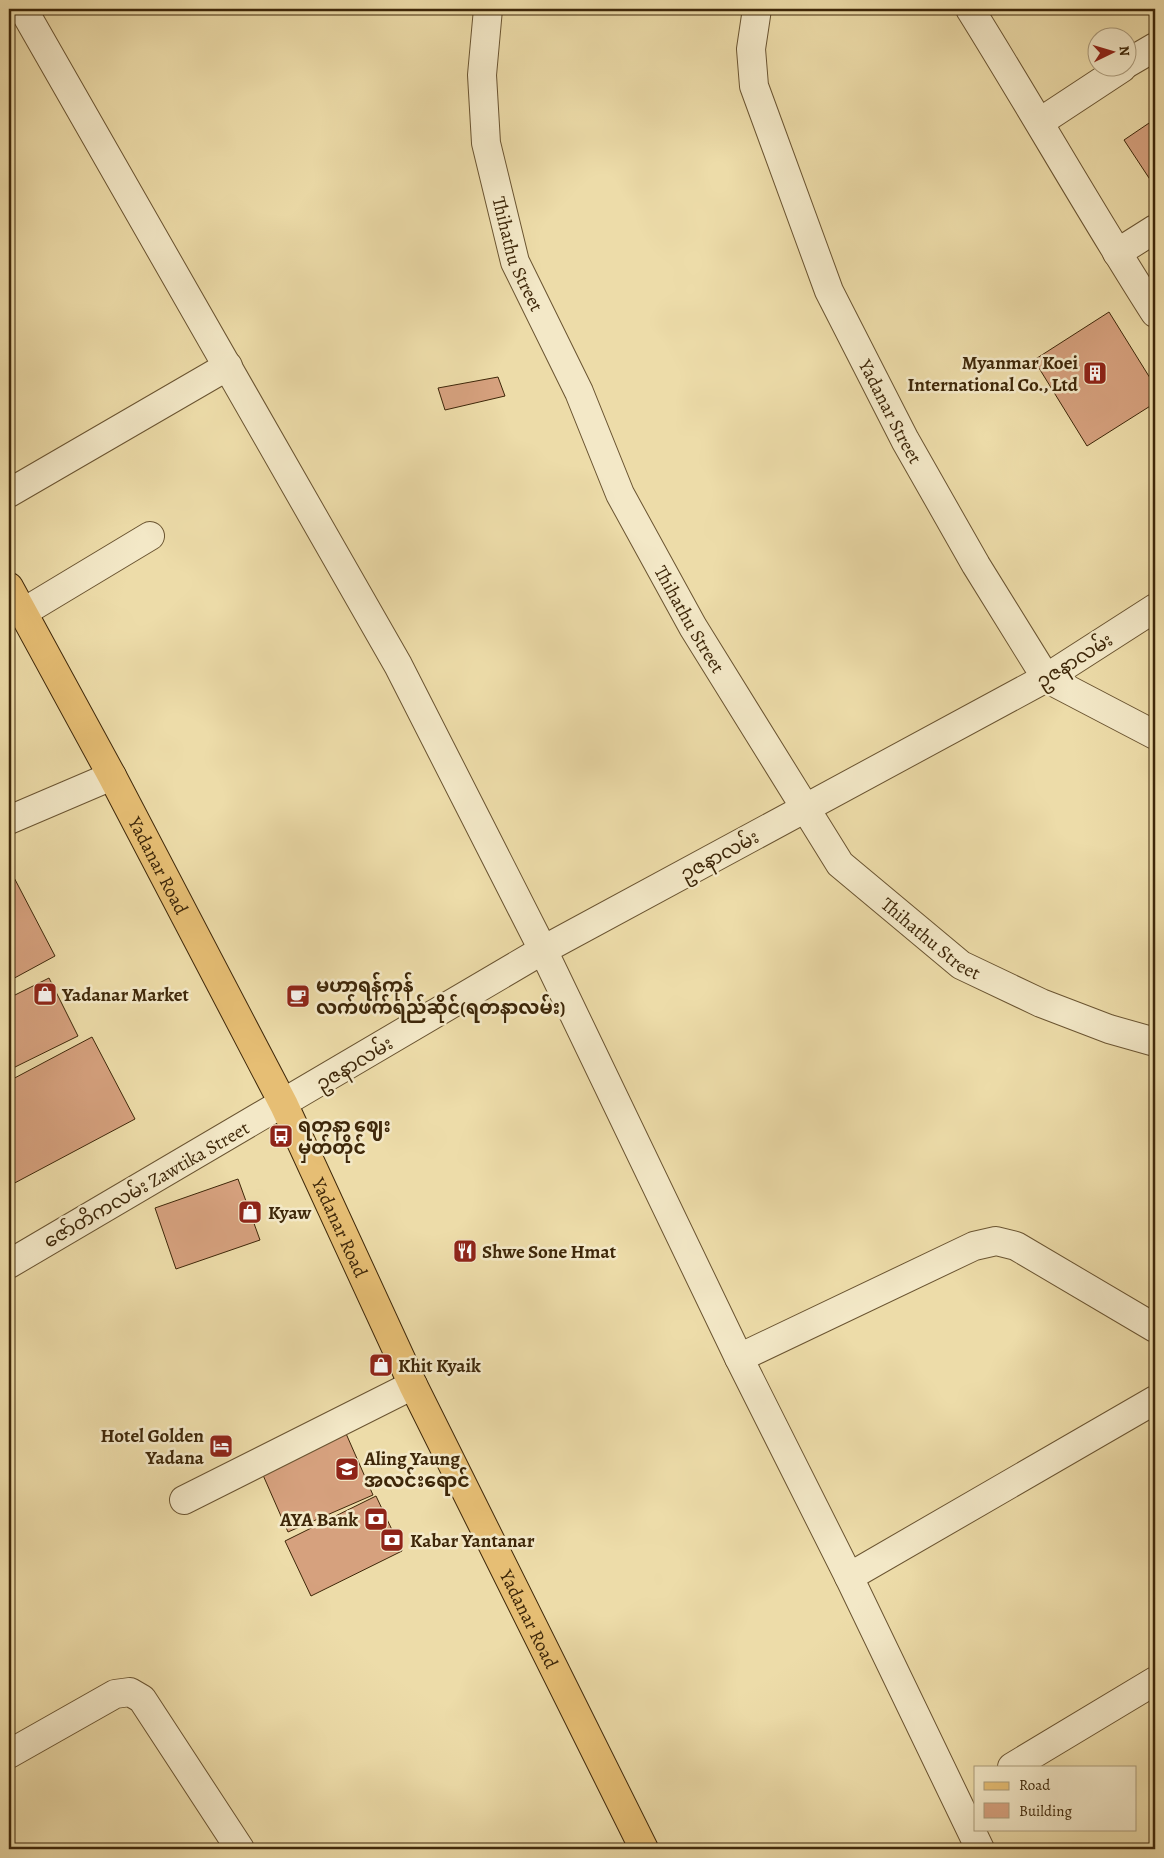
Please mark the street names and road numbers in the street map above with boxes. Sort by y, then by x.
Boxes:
street label: Thihathu Street [486,194,549,316]
street label: Yadanar Street [852,354,928,469]
street label: Thihathu Street [648,561,731,678]
street label: ဥဇနာလမ်း [1030,625,1119,696]
street label: Yadanar Road [121,811,194,920]
street label: ဥဇနာလမ်း [675,822,764,889]
street label: Thihathu Street [875,892,984,986]
street label: ဥဇနာလမ်း [310,1029,399,1099]
street label: ဇော်တိကလမ်း Zawtika Street [38,1114,254,1254]
street label: Yadanar Road [305,1173,374,1282]
street label: Yadanar Road [493,1565,564,1674]

